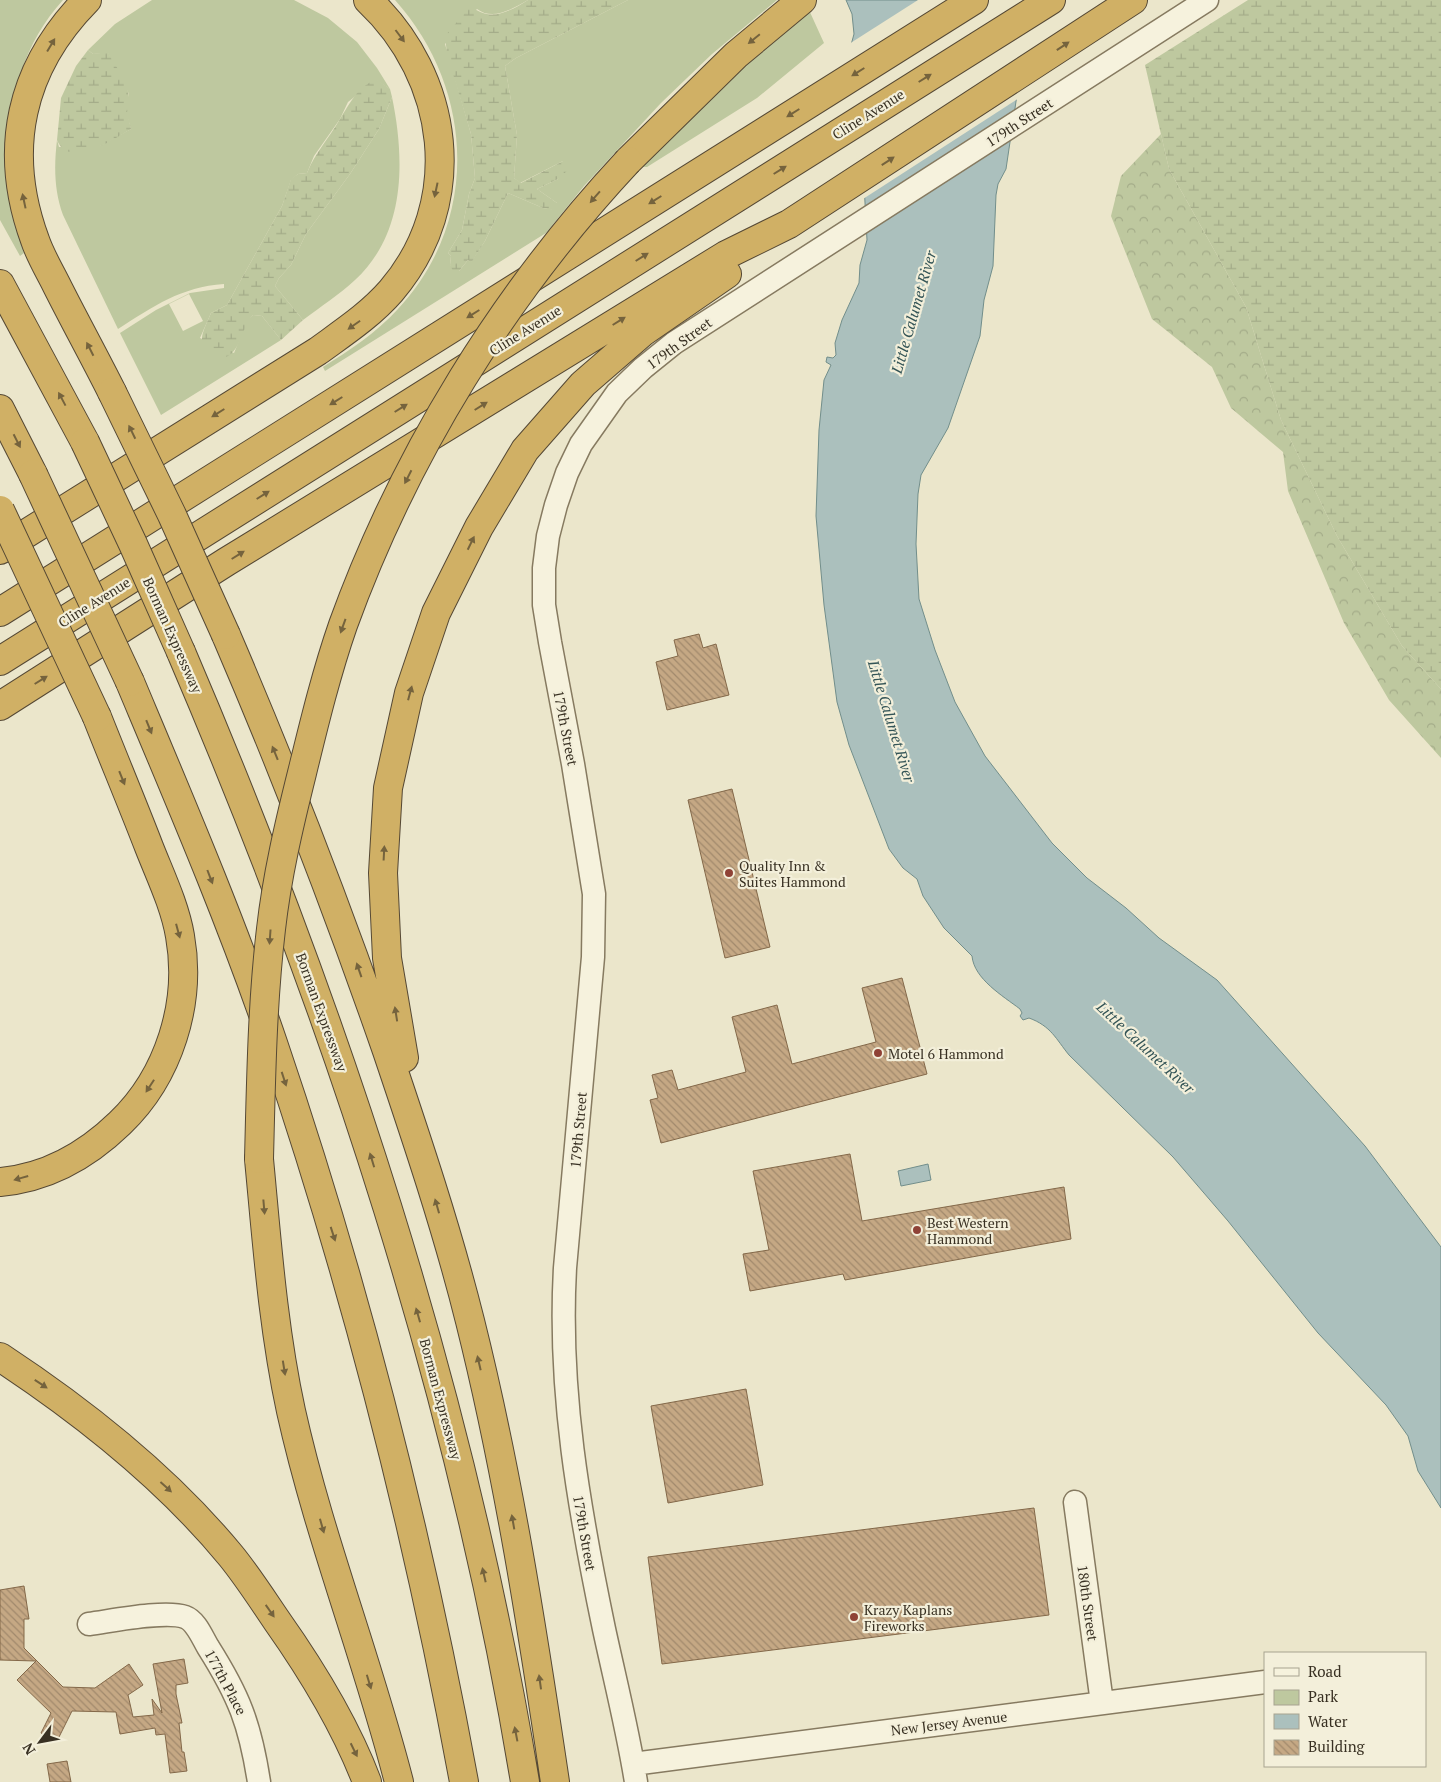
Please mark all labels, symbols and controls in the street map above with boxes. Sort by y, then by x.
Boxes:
one-way arrow [395,29,406,42]
one-way arrow [748,34,761,45]
one-way arrow [46,39,55,52]
one-way arrow [1056,42,1070,51]
one-way arrow [852,68,865,77]
one-way arrow [919,74,932,83]
street label: Cline Avenue [828,84,908,144]
street label: 179th Street [982,93,1057,151]
one-way arrow [786,109,800,118]
one-way arrow [881,156,894,165]
one-way arrow [773,165,786,175]
one-way arrow [432,182,440,198]
one-way arrow [589,191,601,203]
one-way arrow [19,192,27,208]
one-way arrow [649,195,662,204]
water label: Little Calumet River [886,247,940,377]
one-way arrow [636,252,649,261]
street label: Cline Avenue [485,300,565,360]
one-way arrow [467,310,480,319]
street label: 179th Street [642,312,716,373]
one-way arrow [612,316,625,326]
one-way arrow [347,320,361,330]
one-way arrow [86,341,94,356]
one-way arrow [58,392,66,407]
one-way arrow [329,396,343,406]
one-way arrow [474,402,487,411]
one-way arrow [394,404,408,413]
one-way arrow [211,409,224,418]
one-way arrow [128,425,136,440]
one-way arrow [13,434,21,449]
one-way arrow [404,470,412,484]
one-way arrow [257,490,270,500]
one-way arrow [467,535,475,550]
one-way arrow [231,551,244,560]
street label: Cline Avenue [54,572,134,632]
street label: Borman Expressway [139,574,207,697]
one-way arrow [339,619,347,634]
water label: Little Calumet River [864,657,920,786]
one-way arrow [35,675,48,684]
one-way arrow [406,685,414,700]
street label: 179th Street [549,689,583,768]
one-way arrow [145,720,153,735]
one-way arrow [271,745,279,760]
one-way arrow [118,771,126,785]
one-way arrow [381,844,389,860]
place label: Quality Inn & Suites Hammond [739,856,846,891]
marker: Quality Inn & Suites Hammond [723,867,735,879]
one-way arrow [206,870,214,885]
one-way arrow [174,923,182,938]
one-way arrow [266,929,274,945]
street label: Borman Expressway [292,950,353,1075]
one-way arrow [355,962,363,977]
water label: Little Calumet River [1092,996,1200,1098]
one-way arrow [391,1006,399,1022]
place label: Motel 6 Hammond [888,1044,1004,1063]
marker: Motel 6 Hammond [872,1047,884,1059]
one-way arrow [281,1072,289,1087]
one-way arrow [145,1079,155,1093]
street label: 179th Street [565,1090,591,1169]
one-way arrow [368,1152,376,1167]
one-way arrow [14,1175,29,1183]
one-way arrow [433,1198,441,1213]
one-way arrow [260,1200,268,1216]
place label: Best Western Hammond [927,1213,1009,1248]
marker: Best Western Hammond [911,1224,923,1236]
one-way arrow [330,1227,338,1242]
one-way arrow [414,1308,422,1323]
street label: Borman Expressway [416,1336,467,1463]
one-way arrow [475,1355,483,1370]
one-way arrow [281,1361,289,1377]
one-way arrow [34,1379,47,1389]
one-way arrow [160,1481,172,1493]
street label: 179th Street [569,1494,601,1573]
one-way arrow [509,1513,517,1529]
one-way arrow [318,1519,326,1534]
street label: 180th Street [1073,1564,1103,1643]
one-way arrow [480,1567,488,1582]
place label: Krazy Kaplans Fireworks [864,1600,952,1635]
one-way arrow [265,1604,275,1618]
marker: Krazy Kaplans Fireworks [848,1611,860,1623]
street label: 177th Place [201,1646,251,1718]
legend [1264,1652,1426,1767]
text: Road [1308,1661,1341,1681]
one-way arrow [536,1673,544,1689]
one-way arrow [365,1675,373,1690]
text: Park [1308,1686,1338,1706]
street label: New Jersey Avenue [890,1706,1008,1740]
text: Water [1308,1711,1348,1731]
north arrow [15,1717,65,1767]
one-way arrow [512,1726,520,1742]
text: Building [1308,1736,1366,1756]
text: N [17,1739,39,1759]
one-way arrow [350,1743,358,1757]

